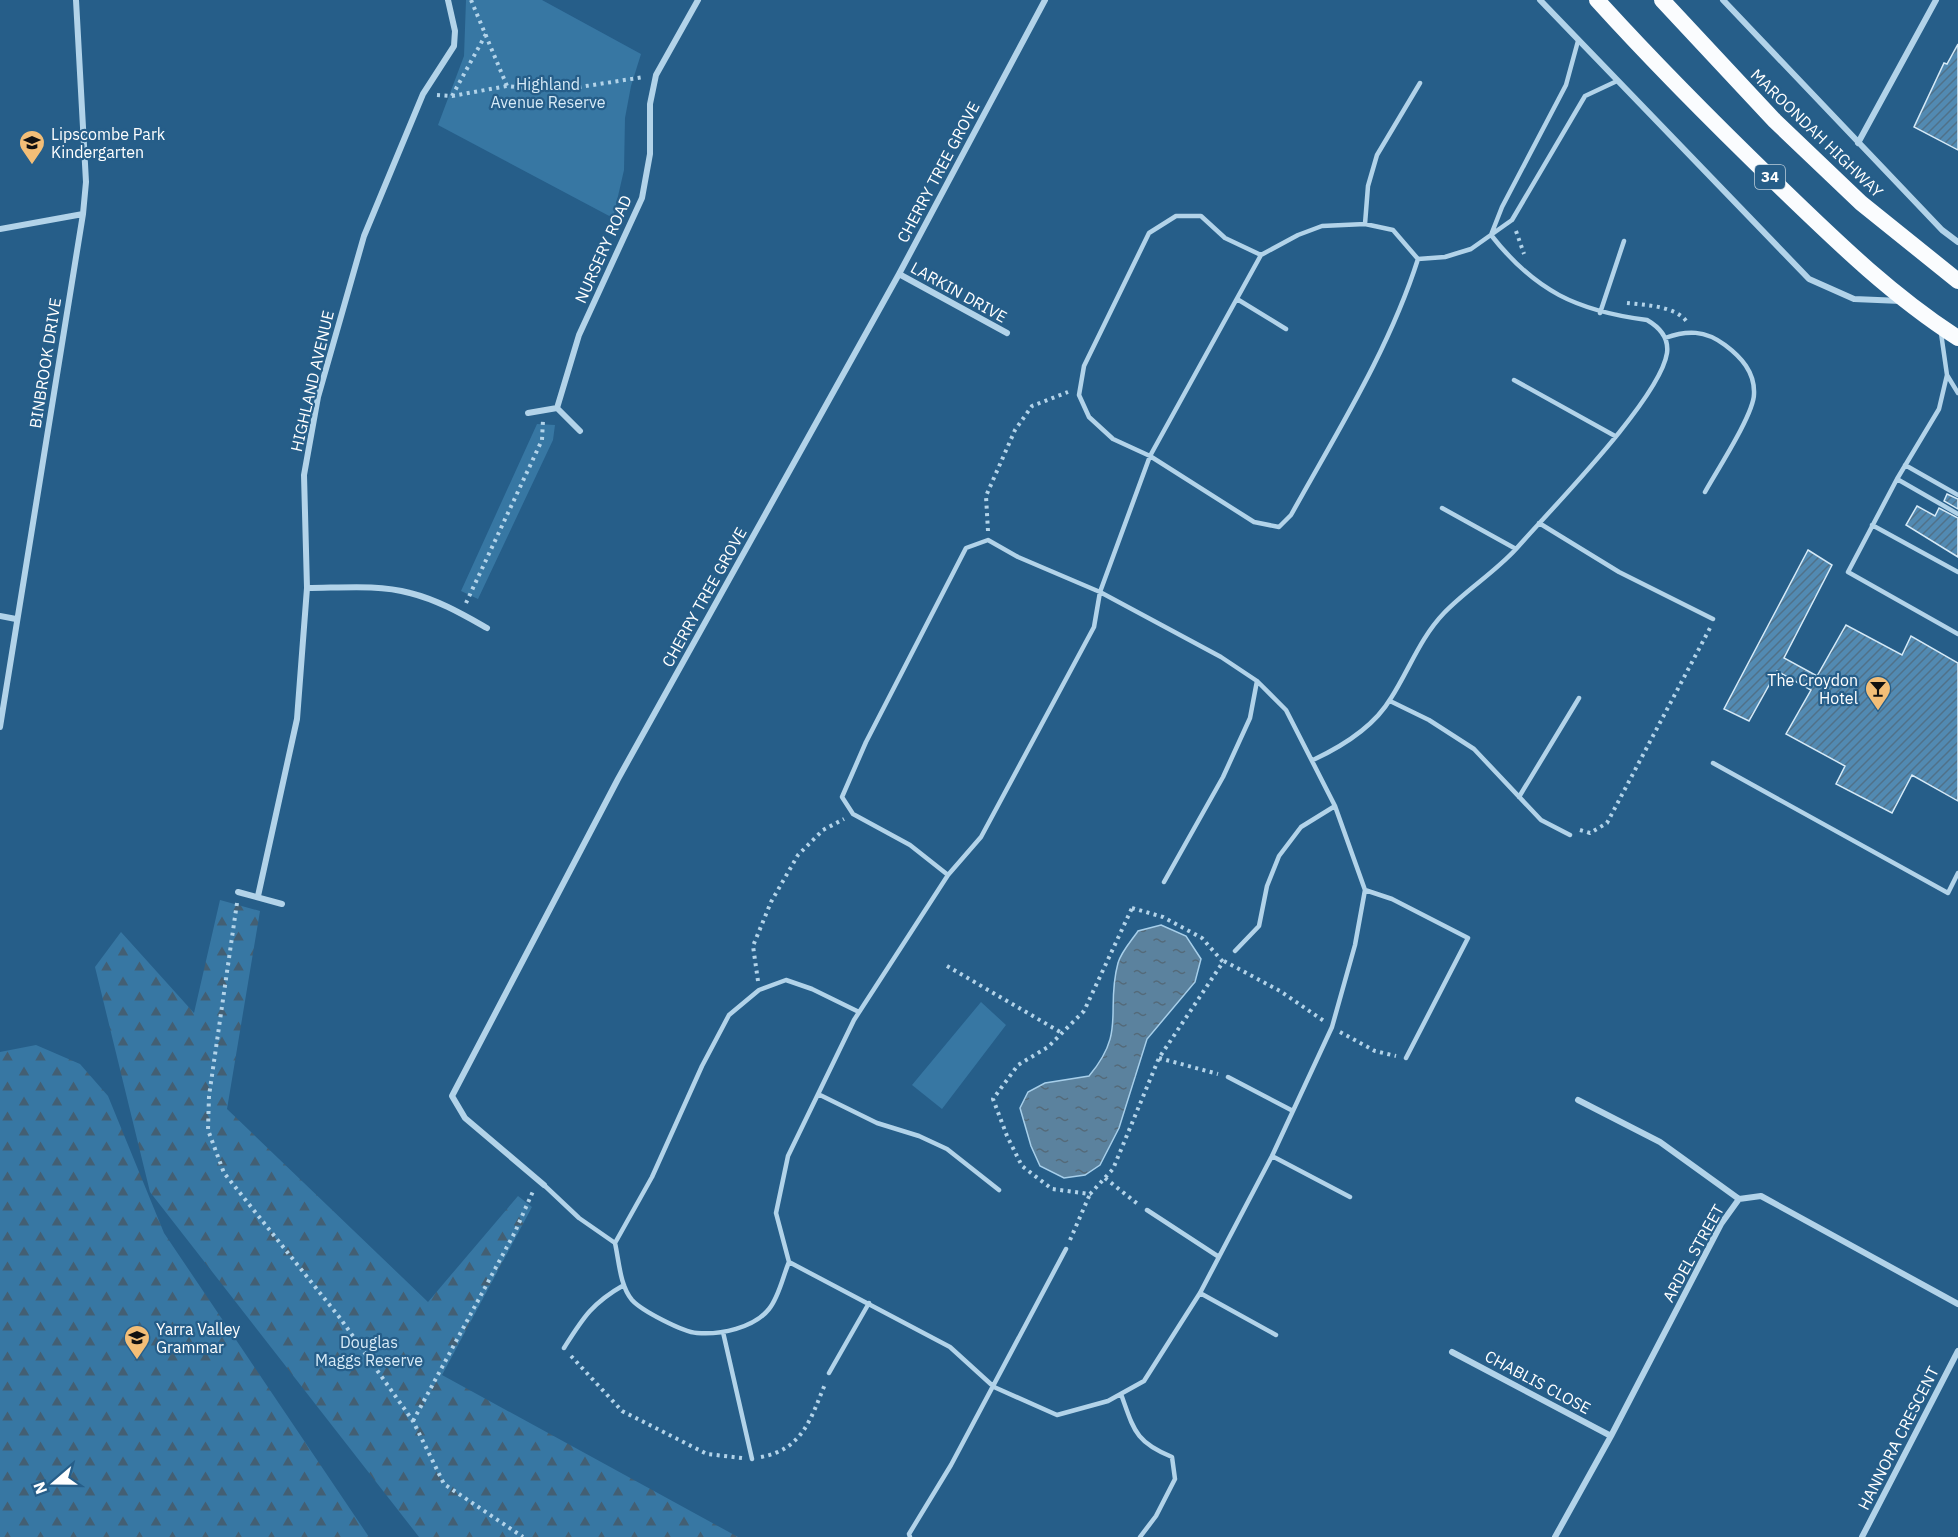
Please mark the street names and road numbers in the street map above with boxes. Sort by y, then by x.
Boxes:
street label: MAROONDAH HIGHWAY [1747,65,1888,202]
street label: CHERRY TREE GROVE [892,98,984,246]
road number: 34 [1755,165,1785,189]
street label: NURSERY ROAD [570,192,636,306]
street label: LARKIN DRIVE [907,257,1011,327]
street label: BINBROOK DRIVE [25,296,65,430]
street label: HIGHLAND AVENUE [286,308,338,454]
street label: CHERRY TREE GROVE [657,524,751,670]
street label: ARDEL STREET [1658,1201,1728,1305]
street label: CHABLIS CLOSE [1482,1346,1594,1418]
street label: HANNORA CRESCENT [1853,1363,1943,1513]

